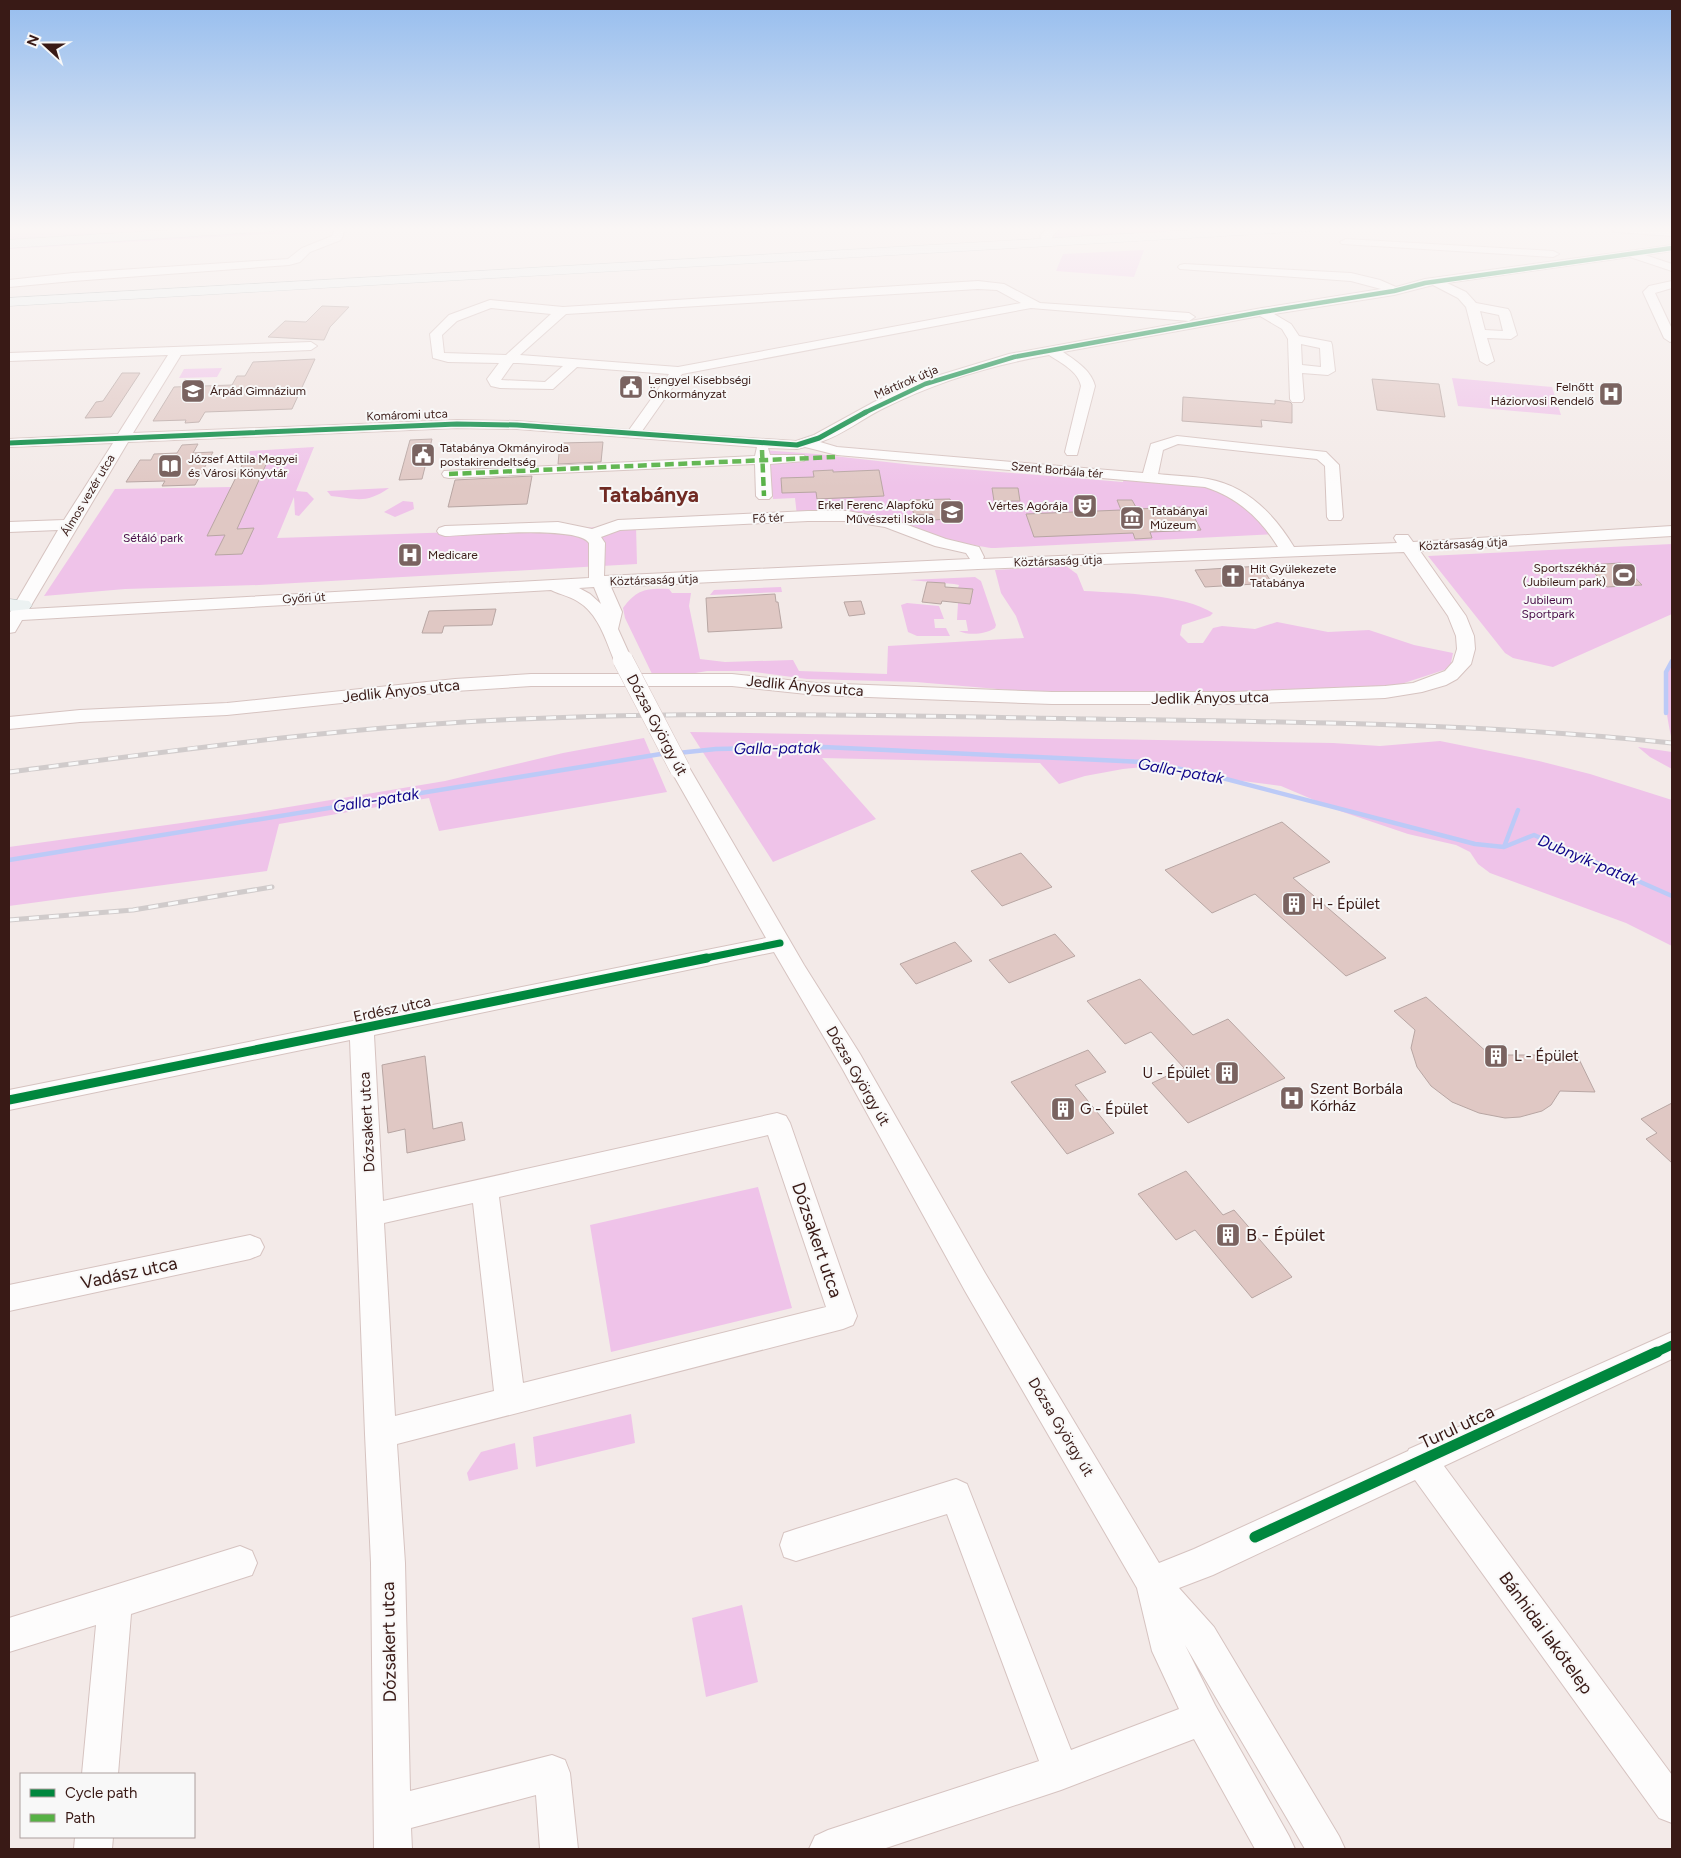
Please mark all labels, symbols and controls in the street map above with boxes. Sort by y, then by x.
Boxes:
north arrow [20,20,70,70]
text: N [23,32,43,49]
street label: Mártírok útja [872,362,940,402]
place label: Lengyel Kisebbségi Önkormányzat [648,373,751,401]
public building icon: Lengyel Kisebbségi Önkormányzat [618,374,644,400]
school or university icon: Árpád Gimnázium [180,378,206,404]
place label: Felnőtt Háziorvosi Rendelő [1491,380,1594,408]
hospital icon: Felnőtt Háziorvosi Rendelő [1598,381,1624,407]
place label: Árpád Gimnázium [210,384,306,398]
street label: Komáromi utca [366,407,448,423]
place label: Tatabánya Okmányiroda postakirendeltség [440,441,569,469]
public building icon: Tatabánya Okmányiroda postakirendeltség [410,442,436,468]
street label: Álmos vezér utca [58,452,118,538]
place label: József Attila Megyei és Városi Könyvtár [188,452,298,480]
library icon: József Attila Megyei és Városi Könyvtár [157,453,183,479]
street label: Szent Borbála tér [1010,459,1104,481]
district label: Tatabánya [599,482,699,507]
theatre icon: Vértes Agórája [1072,493,1098,519]
place label: Erkel Ferenc Alapfokú Művészeti Iskola [817,498,934,526]
school or university icon: Erkel Ferenc Alapfokú Művészeti Iskola [939,499,965,525]
place label: Vértes Agórája [988,499,1068,513]
place label: Tatabányai Múzeum [1150,504,1207,532]
museum icon: Tatabányai Múzeum [1119,505,1145,531]
street label: Fő tér [752,510,784,526]
park label: Sétáló park [123,531,183,545]
street label: Köztársaság útja [1418,535,1508,553]
hospital icon: Medicare [397,542,423,568]
place label: Medicare [428,548,478,562]
street label: Köztársaság útja [1013,552,1103,570]
place label: Sportszékház (Jubileum park) [1523,561,1606,589]
place label: Hit Gyülekezete Tatabánya [1250,562,1337,590]
sports icon: Sportszékház (Jubileum park) [1611,562,1637,588]
church icon: Hit Gyülekezete Tatabánya [1220,563,1246,589]
street label: Köztársaság útja [609,571,699,589]
street label: Győri út [282,590,326,606]
park label: Jubileum Sportpark [1521,593,1575,621]
street label: Dózsa György út [623,671,691,779]
street label: Jedlik Ányos utca [746,672,864,700]
street label: Jedlik Ányos utca [341,676,461,706]
street label: Jedlik Ányos utca [1151,688,1269,708]
water label: Galla-patak [733,738,822,758]
water label: Galla-patak [1137,754,1227,788]
water label: Galla-patak [332,784,422,816]
water label: Dubnyik-patak [1535,830,1642,890]
building icon: H - Épület [1281,891,1307,917]
place label: H - Épület [1312,895,1381,913]
street label: Erdész utca [352,992,432,1026]
street label: Dózsa György út [822,1023,894,1129]
building icon: L - Épület [1483,1043,1509,1069]
place label: L - Épület [1514,1047,1579,1065]
building icon: U - Épület [1214,1060,1240,1086]
place label: U - Épület [1142,1064,1210,1082]
street label: Dózsakert utca [355,1071,379,1173]
place label: Szent Borbála Kórház [1310,1080,1403,1115]
hospital icon: Szent Borbála Kórház [1279,1085,1305,1111]
building icon: G - Épület [1050,1096,1076,1122]
place label: G - Épület [1080,1100,1149,1118]
street label: Dózsakert utca [787,1179,847,1301]
building icon: B - Épület [1215,1222,1241,1248]
place label: B - Épület [1246,1224,1326,1246]
street label: Vadász utca [79,1252,179,1294]
street label: Dózsa György út [1024,1374,1098,1480]
street label: Turul utca [1416,1400,1498,1454]
street label: Bánhidai lakótelep [1494,1568,1598,1698]
street label: Dózsakert utca [377,1581,401,1703]
legend [20,1773,195,1838]
text: Cycle path [65,1784,137,1802]
text: Path [65,1809,95,1827]

